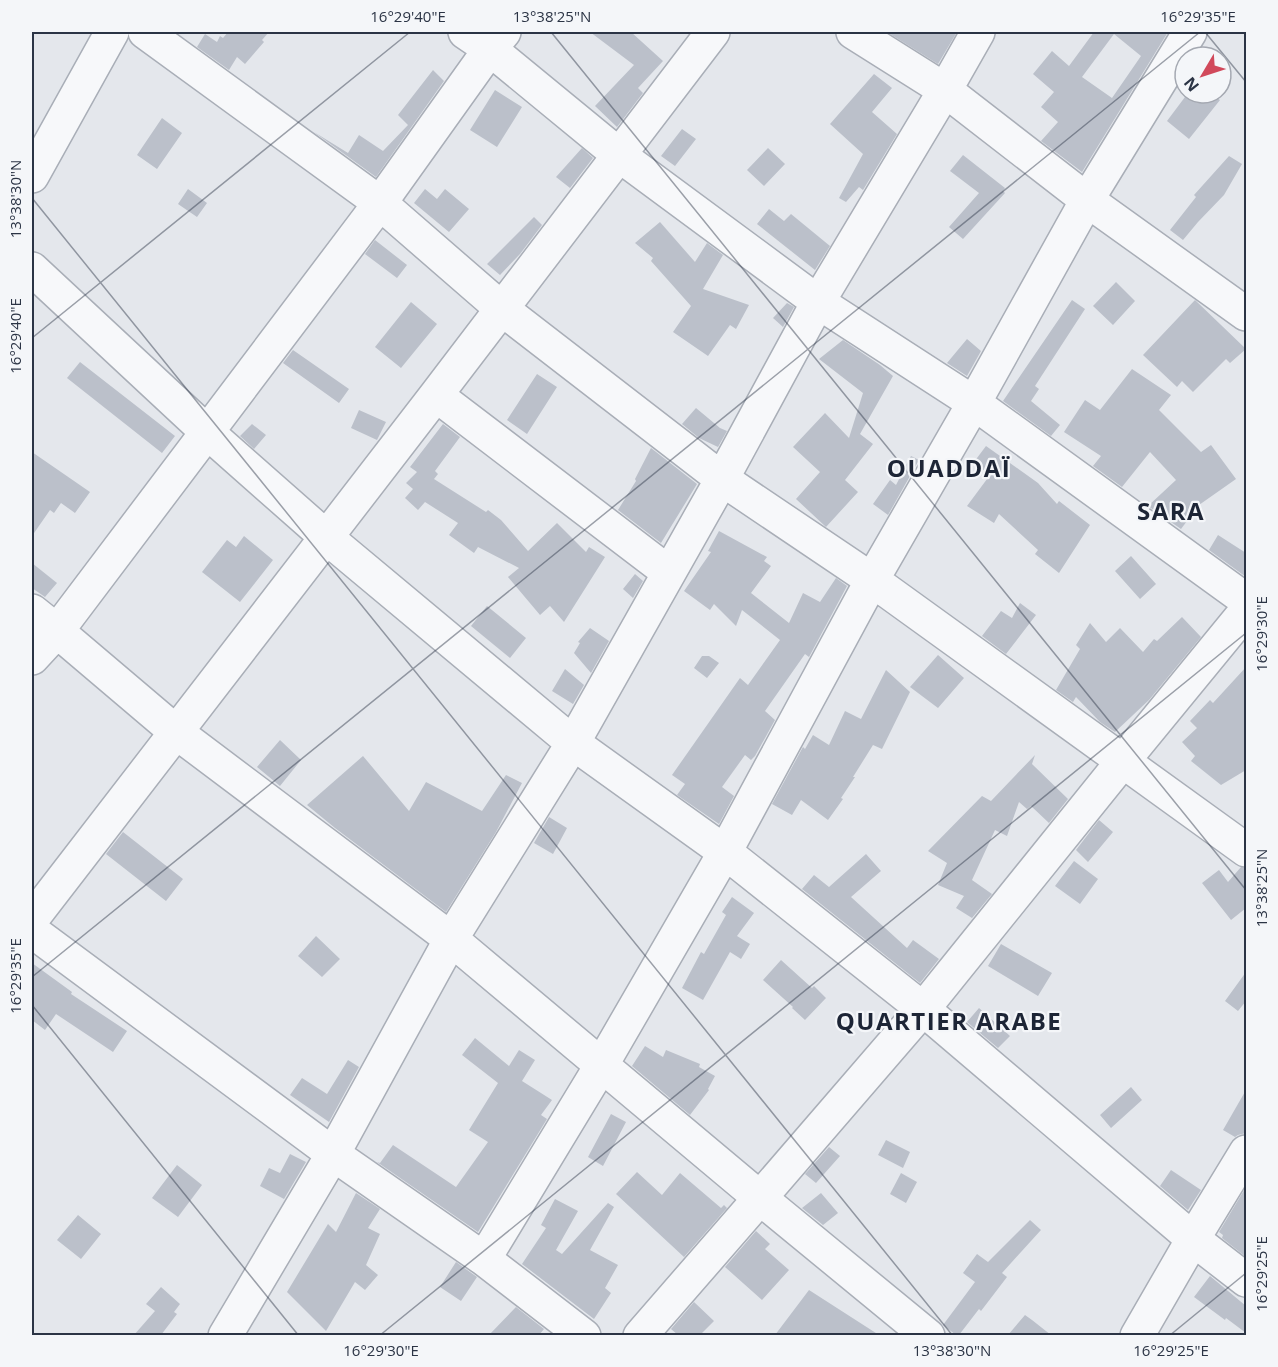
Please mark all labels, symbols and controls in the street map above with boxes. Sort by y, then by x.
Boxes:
text: 16°29'40"E [370,6,446,26]
text: 13°38'25"N [513,6,591,26]
text: 16°29'35"E [1160,6,1236,26]
north arrow [1173,45,1233,105]
text: N [1179,72,1204,96]
text: 13°38'30"N [5,160,25,238]
text: 16°29'40"E [5,298,25,374]
district label: OUADDAÏ [887,451,1011,484]
district label: SARA [1137,494,1205,527]
text: 16°29'30"E [1251,596,1271,672]
text: 13°38'25"N [1251,849,1271,927]
text: 16°29'35"E [5,938,25,1014]
district label: QUARTIER ARABE [836,1004,1062,1037]
text: 16°29'25"E [1251,1236,1271,1312]
text: 16°29'30"E [343,1340,419,1360]
text: 13°38'30"N [913,1340,991,1360]
text: 16°29'25"E [1133,1340,1209,1360]

